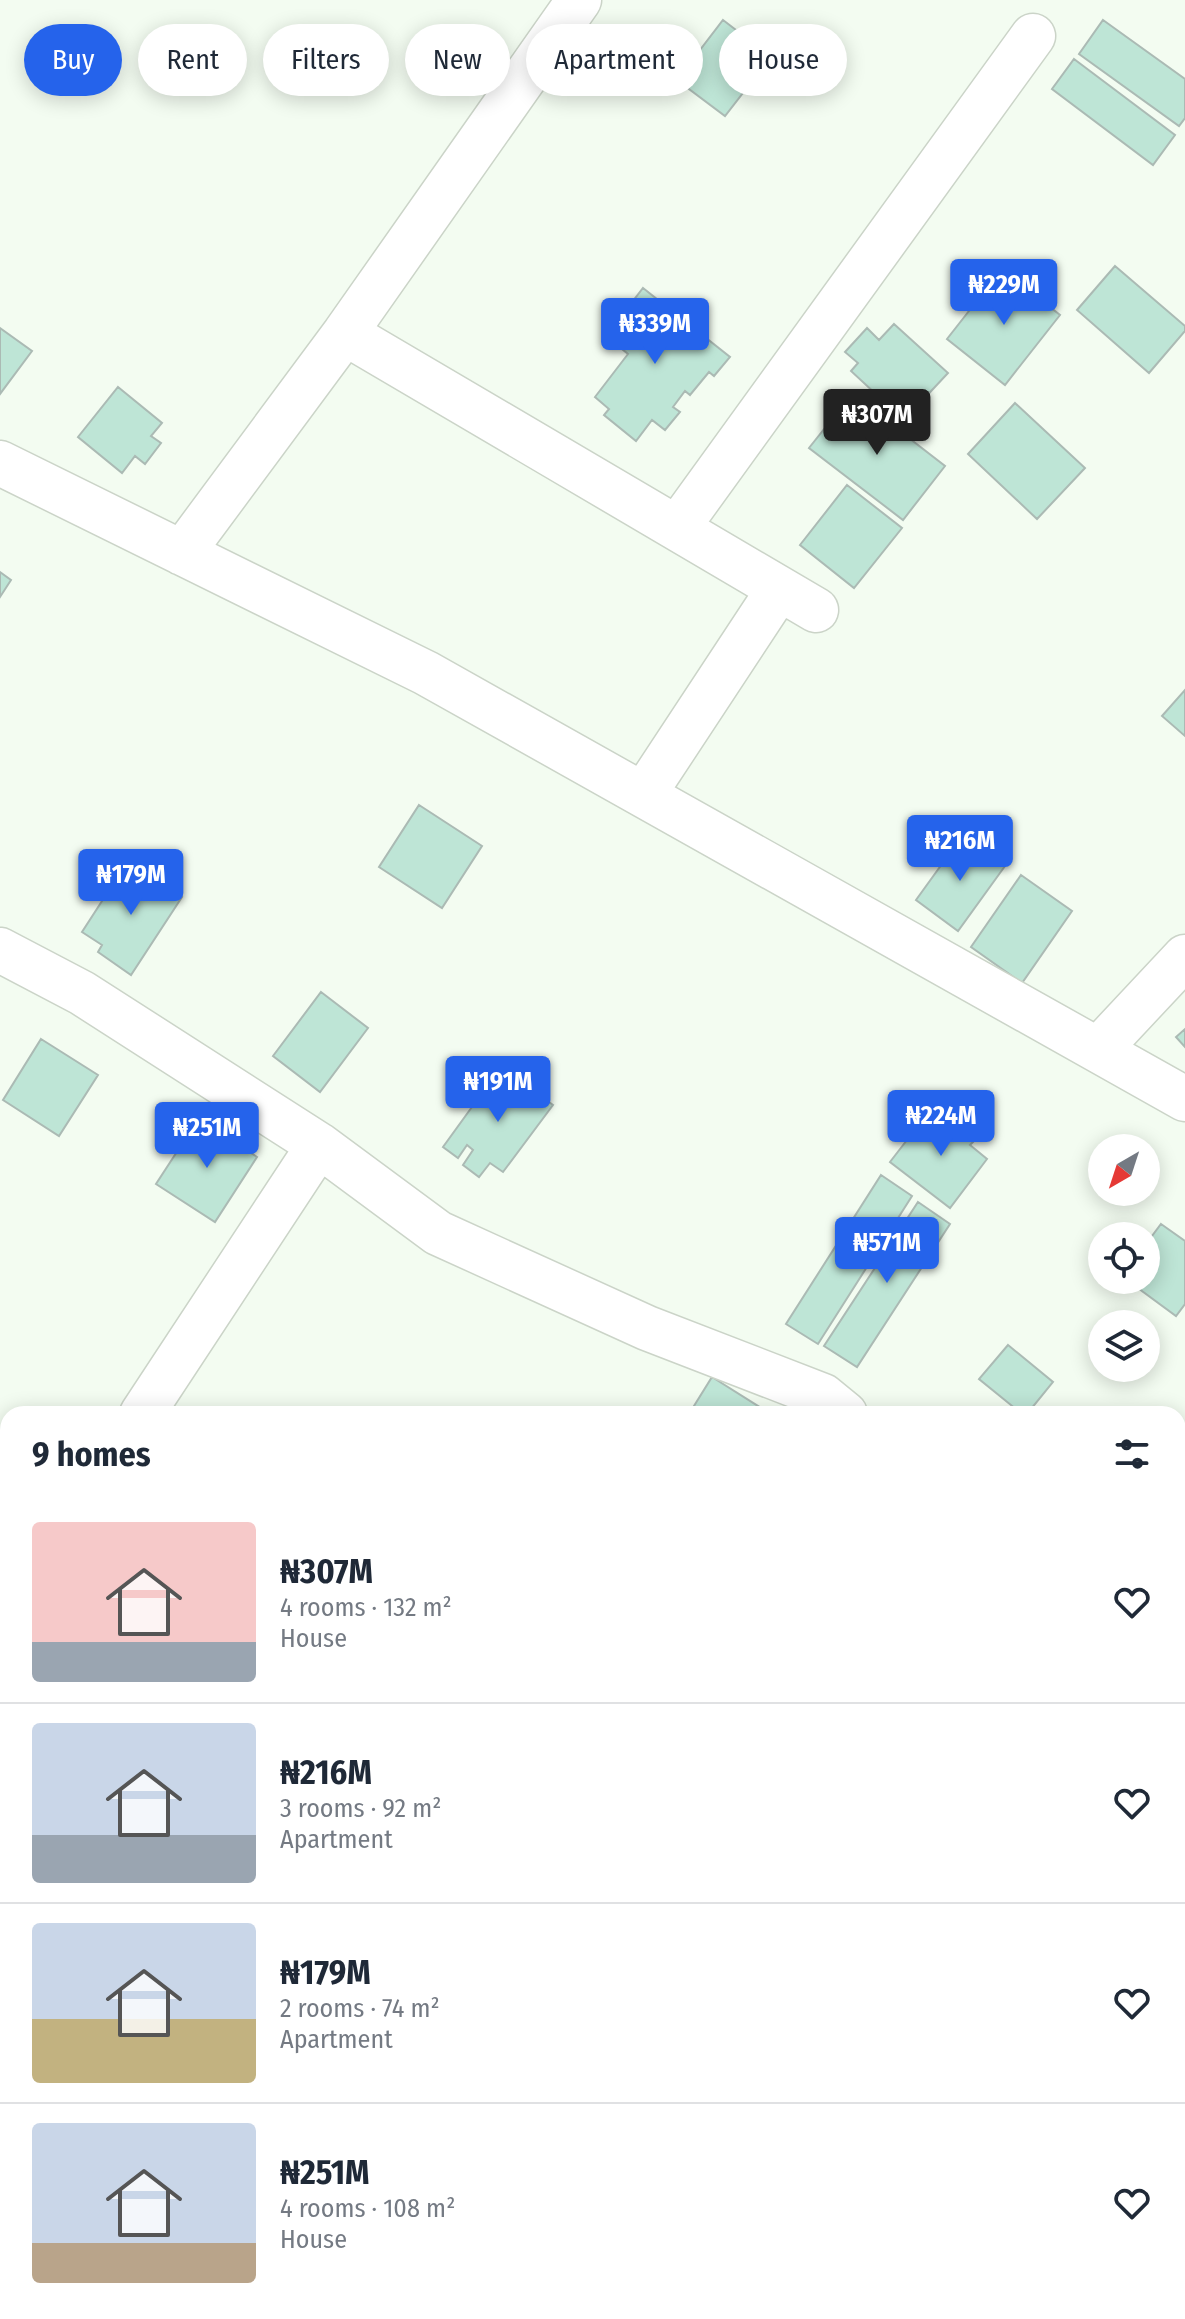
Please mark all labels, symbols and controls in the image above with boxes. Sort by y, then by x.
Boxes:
chip: Buy [24,24,122,96]
chip: Rent [138,24,247,96]
chip: Filters [263,24,389,96]
chip: New [405,24,510,96]
chip: Apartment [526,24,703,96]
chip: House [719,24,847,96]
pin: ₦229M [948,259,1060,327]
text: ₦229M [968,269,1040,300]
pin: ₦339M [599,298,711,366]
text: ₦339M [619,308,691,339]
pin: ₦307M [821,389,933,457]
text: ₦307M [841,399,913,430]
pin: ₦216M [904,815,1016,883]
text: ₦216M [925,825,995,856]
pin: ₦179M [75,849,187,917]
text: ₦179M [96,859,166,890]
pin: ₦191M [442,1056,554,1124]
text: ₦191M [463,1066,533,1097]
pin: ₦224M [885,1090,997,1158]
text: ₦224M [906,1100,976,1131]
pin: ₦251M [151,1102,263,1170]
text: ₦251M [173,1112,241,1143]
north arrow [1088,1134,1160,1206]
map controls [1088,1134,1160,1382]
pin: ₦571M [831,1217,943,1285]
button: locate [1088,1222,1160,1294]
text: ₦571M [853,1227,921,1258]
button: layers [1088,1310,1160,1382]
icon: filters [1110,1432,1154,1476]
text: 9 homes [32,1434,151,1475]
text: ₦307M [280,1551,373,1592]
icon: home [96,1554,192,1650]
icon: heart [1110,1580,1154,1624]
text: 4 rooms · 132 m² [280,1592,452,1623]
text: House [280,1623,347,1654]
text: ₦216M [280,1752,372,1793]
icon: home [96,1755,192,1851]
icon: heart [1110,1781,1154,1825]
text: 3 rooms · 92 m² [280,1793,441,1824]
text: Apartment [280,1824,393,1855]
text: ₦179M [280,1952,371,1993]
icon: home [96,1955,192,2051]
icon: heart [1110,1981,1154,2025]
text: 2 rooms · 74 m² [280,1993,440,2024]
text: Apartment [280,2024,393,2055]
text: ₦251M [280,2152,370,2193]
icon: home [96,2155,192,2251]
icon: heart [1110,2181,1154,2225]
text: 4 rooms · 108 m² [280,2193,455,2224]
text: House [280,2224,347,2255]

